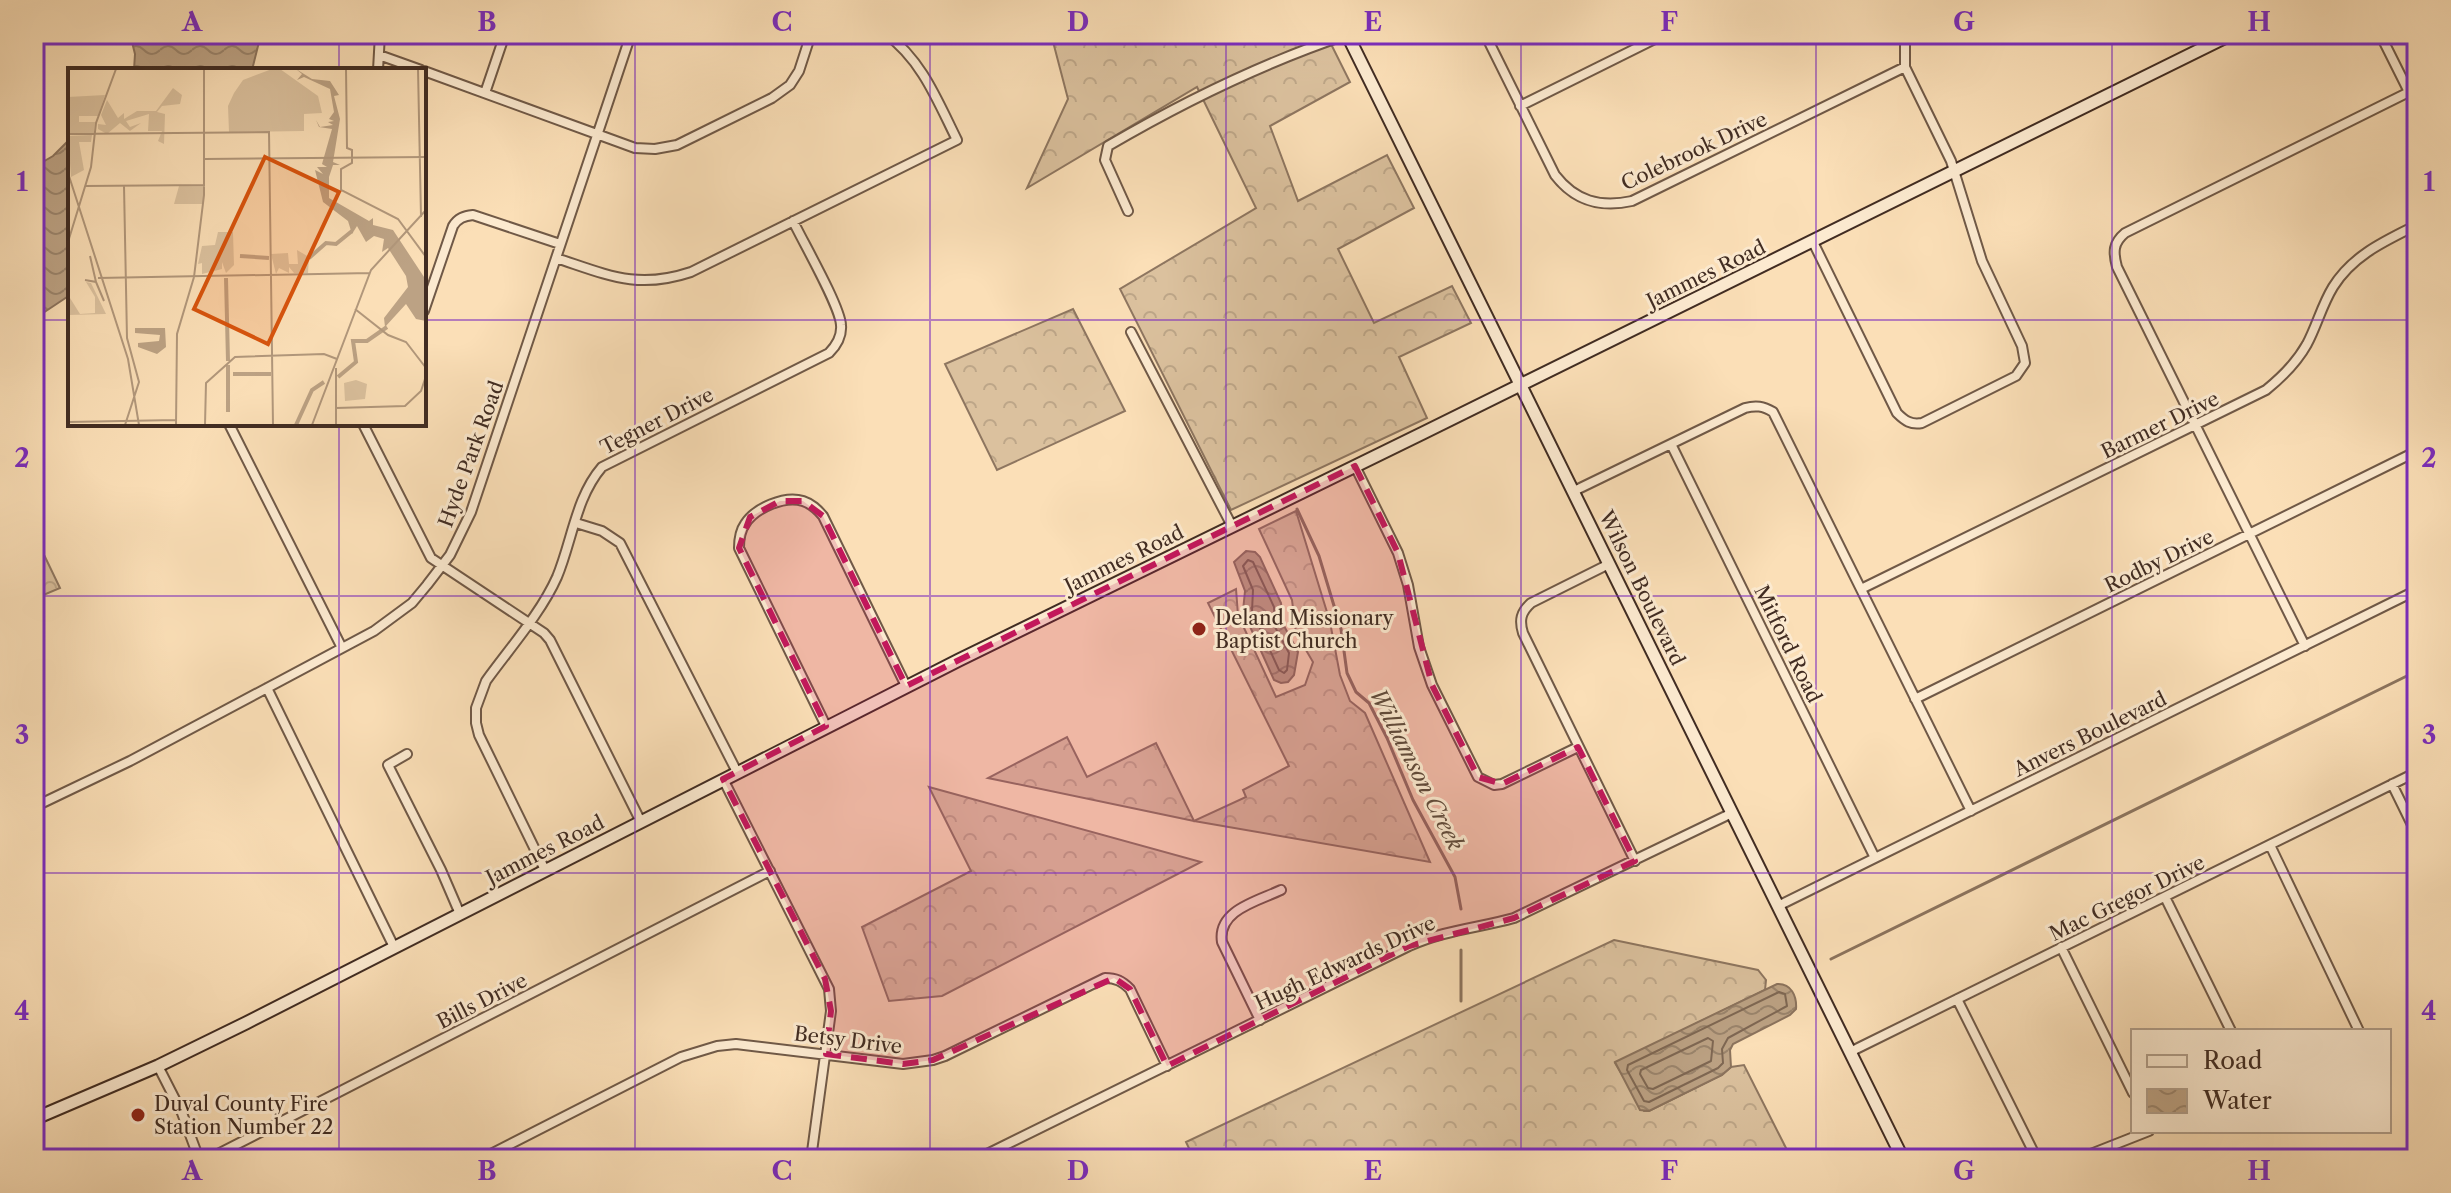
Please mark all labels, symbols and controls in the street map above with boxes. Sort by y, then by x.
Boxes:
text: A [181,6,203,38]
text: B [477,6,497,38]
text: C [772,6,792,38]
text: D [1067,6,1089,38]
text: E [1364,6,1382,38]
text: F [1660,6,1678,38]
text: G [1953,6,1975,38]
text: H [2247,6,2271,38]
inset map [68,68,426,426]
street label: Colebrook Drive [1617,107,1771,195]
text: 1 [16,166,28,198]
text: 1 [2423,166,2435,198]
street label: Jammes Road [1640,235,1769,314]
street label: Hyde Park Road [433,378,509,530]
street label: Tegner Drive [596,382,718,460]
street label: Barmer Drive [2097,386,2223,464]
text: 2 [14,442,30,474]
text: 2 [2421,442,2437,474]
street label: Wilson Boulevard [1594,506,1690,669]
street label: Jammes Road [1058,520,1187,599]
street label: Rodby Drive [2101,524,2217,598]
street label: Mitford Road [1749,581,1827,707]
place label: Deland Missionary Baptist Church [1215,606,1394,653]
marker: Deland Missionary Baptist Church [1190,620,1208,638]
water label: Williamson Creek [1364,684,1469,855]
street label: Anvers Boulevard [2009,687,2170,782]
text: 3 [15,719,29,751]
text: 3 [2422,719,2436,751]
street label: Jammes Road [479,810,608,891]
street label: Mac Gregor Drive [2045,850,2209,946]
street label: Hugh Edwards Drive [1251,911,1439,1015]
street label: Bills Drive [433,968,531,1034]
text: 4 [14,995,30,1027]
text: 4 [2421,995,2437,1027]
street label: Betsy Drive [793,1021,903,1059]
legend [2131,1029,2391,1133]
text: Road [2203,1046,2263,1075]
text: Water [2202,1086,2272,1115]
place label: Duval County Fire Station Number 22 [154,1092,334,1139]
marker: Duval County Fire Station Number 22 [129,1106,147,1124]
text: A [181,1155,203,1187]
text: B [477,1155,497,1187]
text: C [772,1155,792,1187]
text: D [1067,1155,1089,1187]
text: E [1364,1155,1382,1187]
text: F [1660,1155,1678,1187]
text: G [1953,1155,1975,1187]
text: H [2247,1155,2271,1187]

